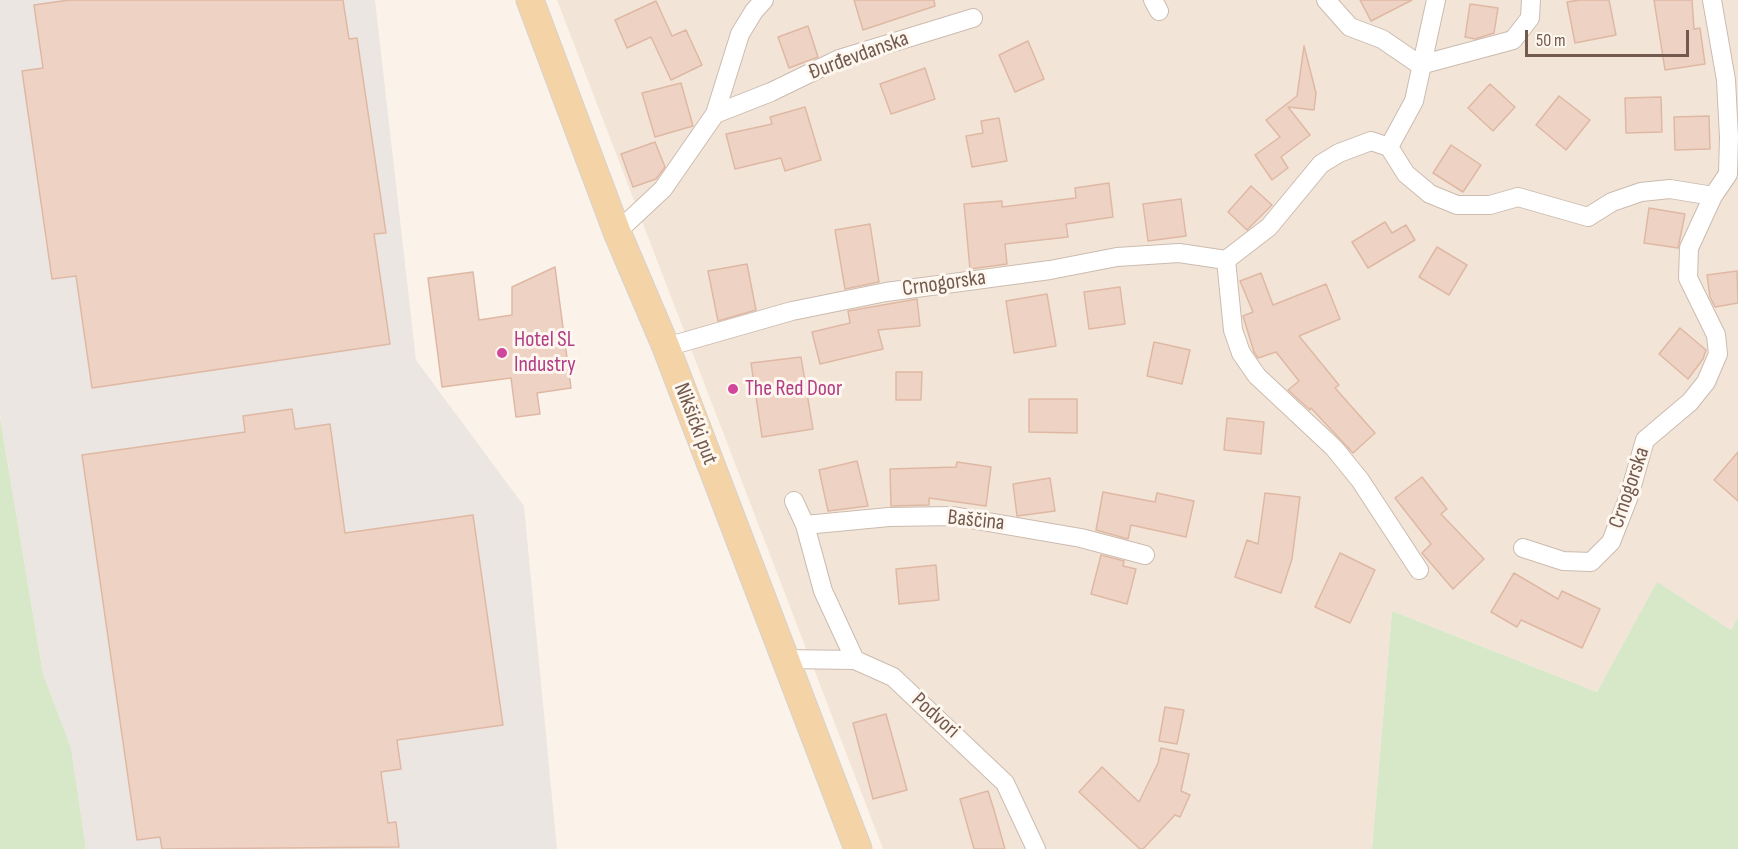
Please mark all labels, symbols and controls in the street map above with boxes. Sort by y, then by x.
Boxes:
scale bar [1528,18,1692,56]
street label: Đurđevdanska [806,26,912,86]
text: 50 m [1536,30,1566,51]
street label: Crnogorska [901,265,987,303]
place label: Hotel SL Industry [514,327,576,378]
marker: Hotel SL Industry [495,346,509,360]
place label: The Red Door [745,376,842,402]
street label: Nikšićki put [667,379,723,469]
marker: The Red Door [726,382,740,396]
street label: Crnogorska [1604,444,1656,532]
street label: Baščina [946,505,1006,537]
street label: Podvori [906,688,964,744]

